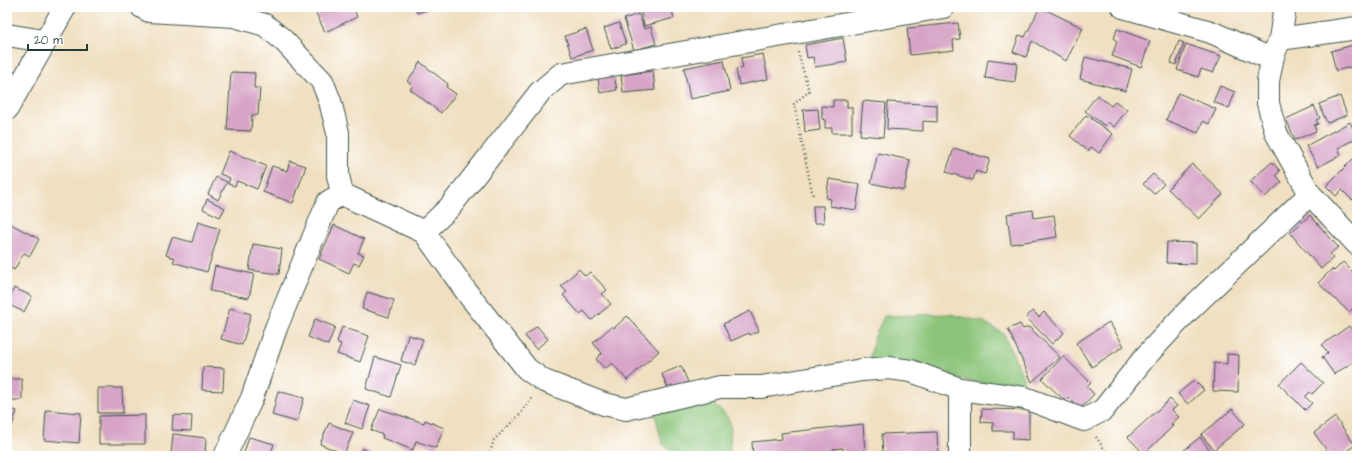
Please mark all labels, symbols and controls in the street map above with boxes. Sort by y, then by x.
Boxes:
scale bar [28,26,87,52]
text: 20 m [34,32,63,49]

